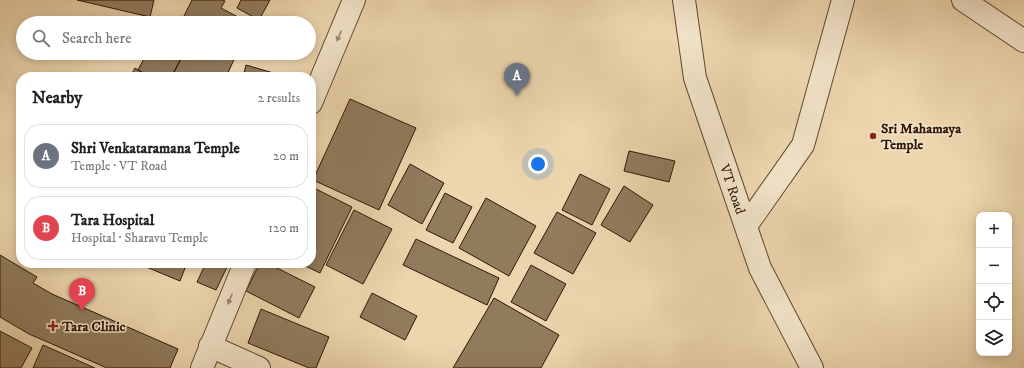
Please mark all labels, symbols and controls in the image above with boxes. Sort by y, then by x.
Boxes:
search box [16,16,316,60]
icon: search [30,27,52,49]
text: Search here [62,29,131,48]
one-way arrow [336,30,342,42]
pin: A [504,63,530,96]
text: Nearby [32,87,82,109]
text: 2 results [258,90,300,106]
place label: Sri Mahamaya Temple [880,120,962,154]
marker: Sri Mahamaya Temple [868,131,878,141]
text: Shri Venkataramana Temple [71,139,240,158]
text: A [42,148,50,164]
text: 20 m [273,148,299,164]
your location [528,154,548,174]
text: Temple · VT Road [71,158,167,174]
street label: VT Road [715,161,749,217]
text: Tara Hospital [71,211,154,230]
map controls [976,212,1012,356]
button: + [976,212,1012,248]
text: B [42,220,50,236]
text: 120 m [268,220,299,236]
text: Hospital · Sharavu Temple [71,230,208,246]
button: − [976,248,1012,284]
pin: B [69,278,95,311]
button: locate [976,284,1012,320]
one-way arrow [226,293,233,305]
place label: Tara Clinic [61,318,126,336]
marker: Tara Clinic [47,320,59,332]
button: layers [976,320,1012,356]

